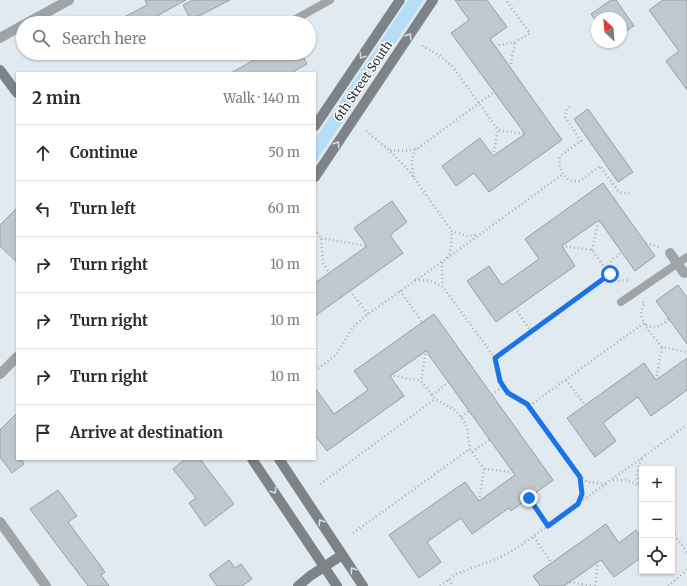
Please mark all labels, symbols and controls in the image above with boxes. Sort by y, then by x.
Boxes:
north arrow [591,12,627,48]
search box [16,16,316,60]
icon: search [30,27,52,49]
text: Search here [62,29,146,48]
one-way arrow [404,33,412,40]
street label: 6th Street South [330,38,395,124]
one-way arrow [360,51,367,58]
text: 2 min [32,87,80,109]
text: Walk · 140 m [223,90,300,107]
one-way arrow [332,141,340,148]
icon: ahead [32,142,54,164]
text: Continue [70,143,138,162]
text: 50 m [268,144,300,161]
icon: left [32,198,54,220]
text: Turn left [70,199,136,218]
text: 60 m [268,200,300,217]
icon: right [32,254,54,276]
text: Turn right [70,255,148,274]
text: 10 m [270,256,300,273]
route start [601,265,619,283]
icon: right [32,310,54,332]
text: Turn right [70,311,148,330]
text: 10 m [270,312,300,329]
icon: right [32,366,54,388]
text: Turn right [70,367,148,386]
text: 10 m [270,368,300,385]
icon: arrive [32,422,54,444]
text: Arrive at destination [70,423,223,442]
map controls [639,466,675,574]
button: + [639,466,675,502]
one-way arrow [269,487,276,494]
route end [520,489,538,507]
button: − [639,502,675,538]
one-way arrow [319,520,326,527]
button: locate [639,538,675,574]
one-way arrow [351,568,358,575]

